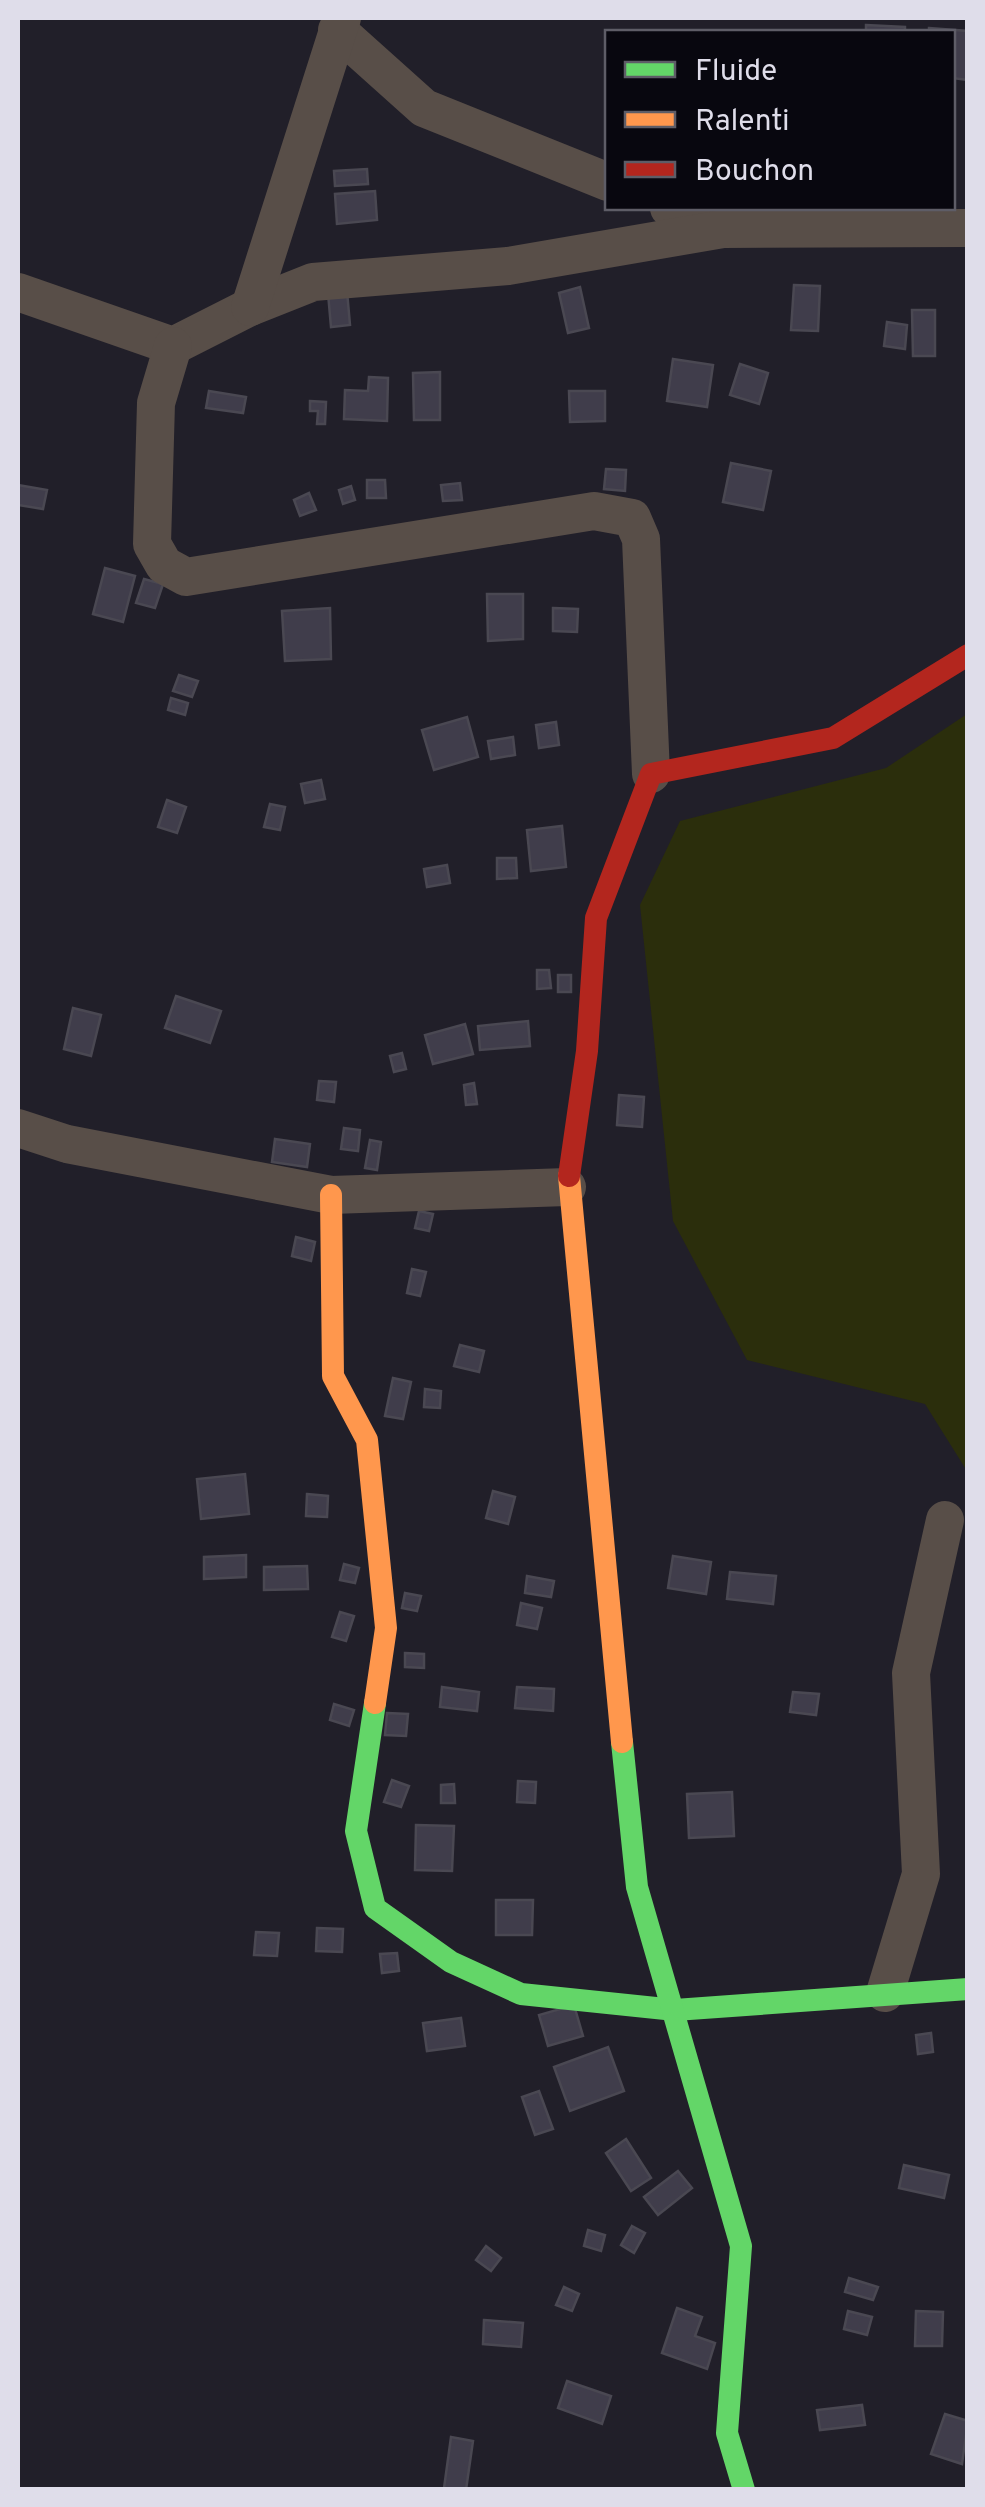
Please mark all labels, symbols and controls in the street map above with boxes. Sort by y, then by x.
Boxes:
legend [605,30,955,210]
text: Fluide [695,54,777,91]
text: Ralenti [695,104,790,141]
text: Bouchon [695,154,814,191]

